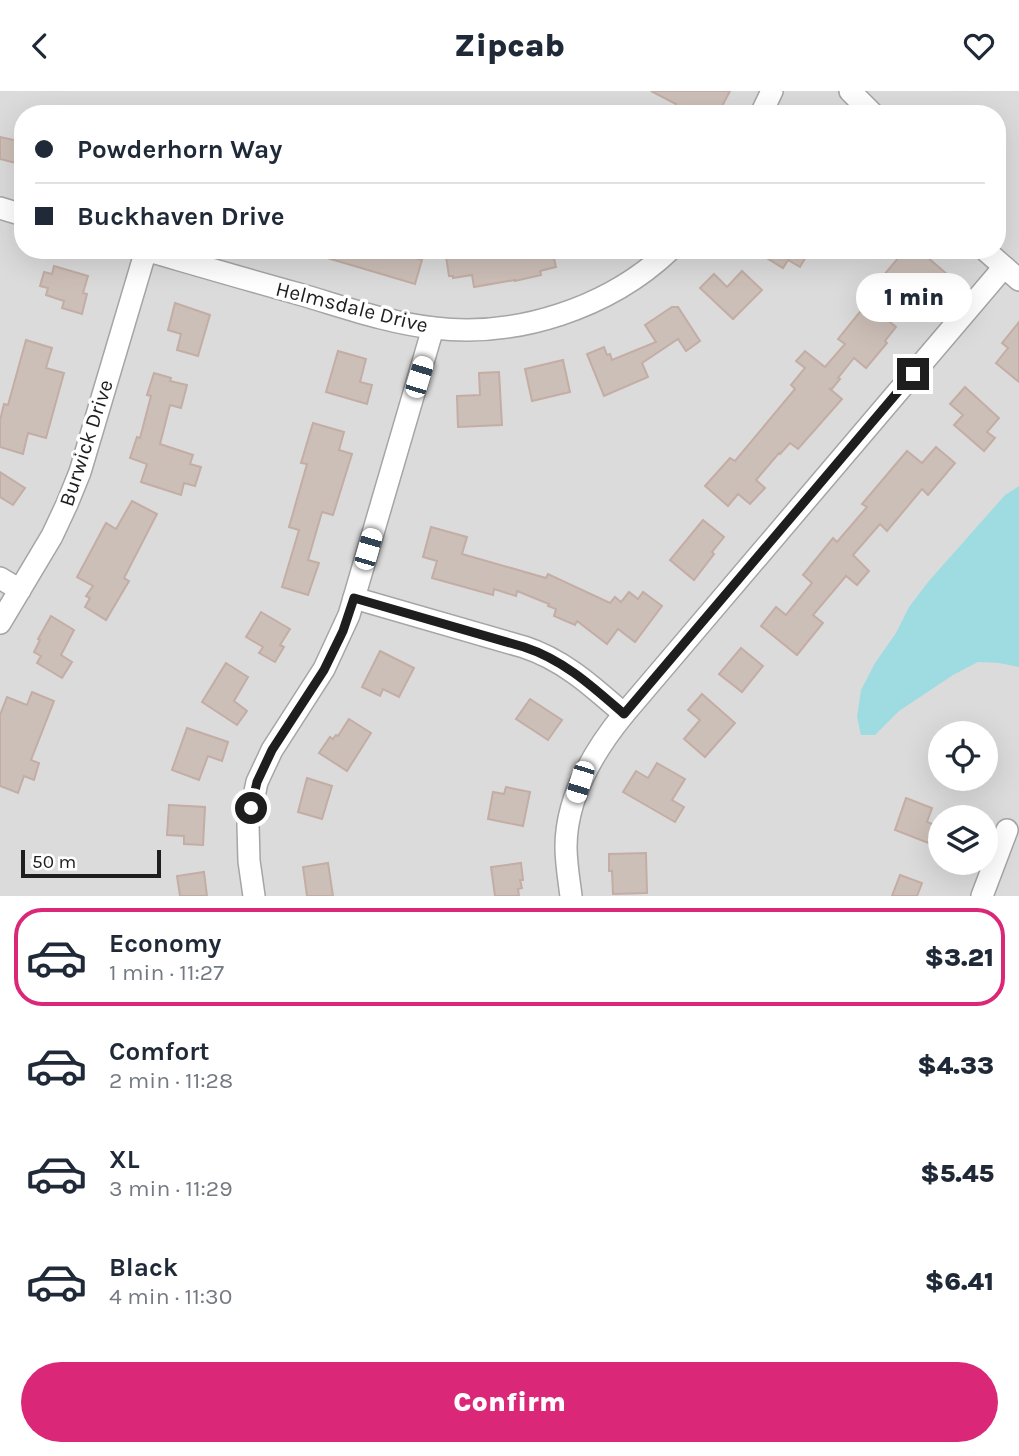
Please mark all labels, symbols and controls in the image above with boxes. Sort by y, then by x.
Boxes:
icon: back [21,27,59,65]
text: Zipcab [454,27,565,64]
icon: heart [960,27,998,65]
text: Powderhorn Way [77,134,282,165]
text: Buckhaven Drive [77,201,285,232]
callout: 1 min [855,273,971,321]
street label: Helmsdale Drive [273,276,431,338]
text: 1 min [884,284,944,311]
car [403,354,436,400]
route end [897,358,929,390]
street label: Burwick Drive [54,377,118,509]
car [353,526,384,572]
map controls [928,721,998,875]
button: locate [928,721,998,791]
car [564,759,597,805]
route start [235,792,267,824]
button: layers [928,805,998,875]
scale bar [21,847,161,879]
text: 50 m [32,851,76,873]
icon: car [25,926,88,989]
text: Economy [109,928,221,959]
text: $3.21 [924,942,994,973]
text: 1 min · 11:27 [109,959,224,986]
icon: car [25,1034,88,1097]
text: Comfort [109,1036,210,1067]
text: $4.33 [917,1050,994,1081]
text: 2 min · 11:28 [109,1067,233,1094]
icon: car [25,1142,88,1205]
text: XL [109,1144,140,1175]
text: $5.45 [920,1158,994,1189]
text: 3 min · 11:29 [109,1175,233,1202]
icon: car [25,1250,88,1313]
text: Black [109,1252,178,1283]
text: $6.41 [925,1266,994,1297]
text: 4 min · 11:30 [109,1283,232,1310]
button: Confirm [21,1362,998,1442]

